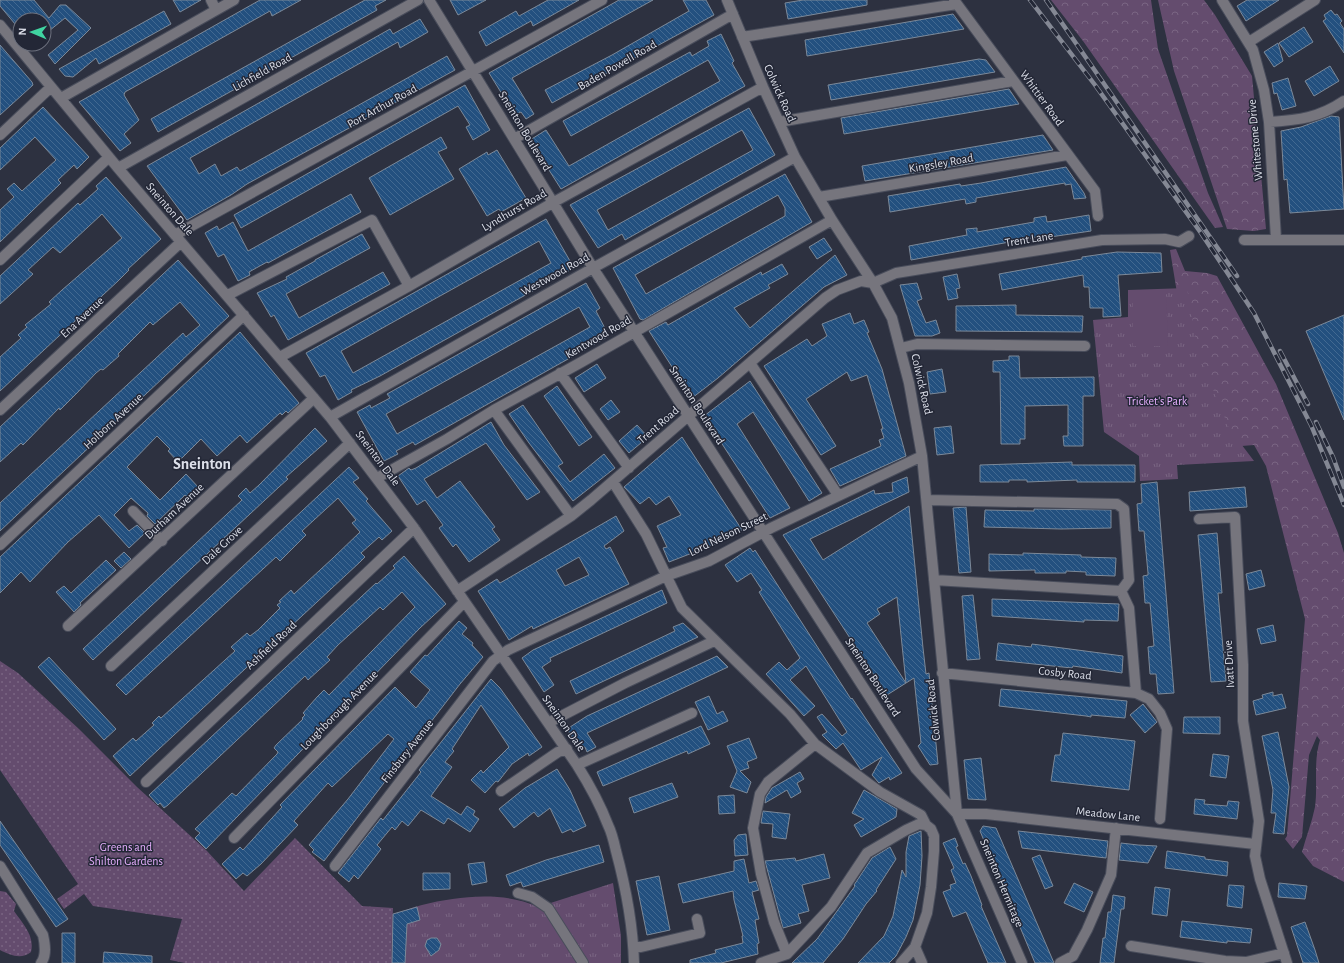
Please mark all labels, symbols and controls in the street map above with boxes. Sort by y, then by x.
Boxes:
north arrow [12,12,52,52]
text: N [17,28,28,36]
street label: Baden Powell Road [576,38,658,92]
street label: Lichfield Road [230,51,294,93]
street label: Colwick Road [762,62,798,124]
street label: Whittier Road [1018,68,1066,128]
street label: Port Arthur Road [345,82,419,130]
street label: Sneinton Boulevard [496,89,554,173]
street label: Whitestone Drive [1245,99,1265,181]
street label: Kingsley Road [908,151,974,176]
street label: Sneinton Dale [144,180,196,238]
street label: Lyndhurst Road [480,187,549,234]
street label: Trent Lane [1004,229,1054,249]
street label: Westwood Road [519,250,591,298]
street label: Ena Avenue [58,294,106,340]
street label: Kentwood Road [563,313,633,361]
street label: Colwick Road [909,353,935,415]
street label: Sneinton Boulevard [667,363,727,447]
street label: Holborn Avenue [81,391,145,451]
park label: Tricket's Park [1127,395,1188,407]
street label: Trent Road [635,404,681,446]
street label: Sneinton Dale [353,428,403,488]
district label: Sneinton [173,456,231,472]
street label: Durham Avenue [142,481,206,541]
street label: Lord Nelson Street [687,510,769,558]
street label: Dale Grove [199,523,245,567]
street label: Ashfield Road [243,619,299,671]
street label: Sneinton Boulevard [843,635,903,719]
street label: Ivatt Drive [1222,640,1236,688]
street label: Cosby Road [1038,664,1092,683]
street label: Loughborough Avenue [298,668,380,752]
street label: Colwick Road [924,679,942,741]
street label: Sneinton Dale [540,693,588,753]
street label: Finsbury Avenue [379,717,436,786]
street label: Meadow Lane [1075,805,1141,823]
street label: Sneinton Hermitage [978,837,1026,929]
park label: Greens and Shilton Gardens [89,841,163,867]

